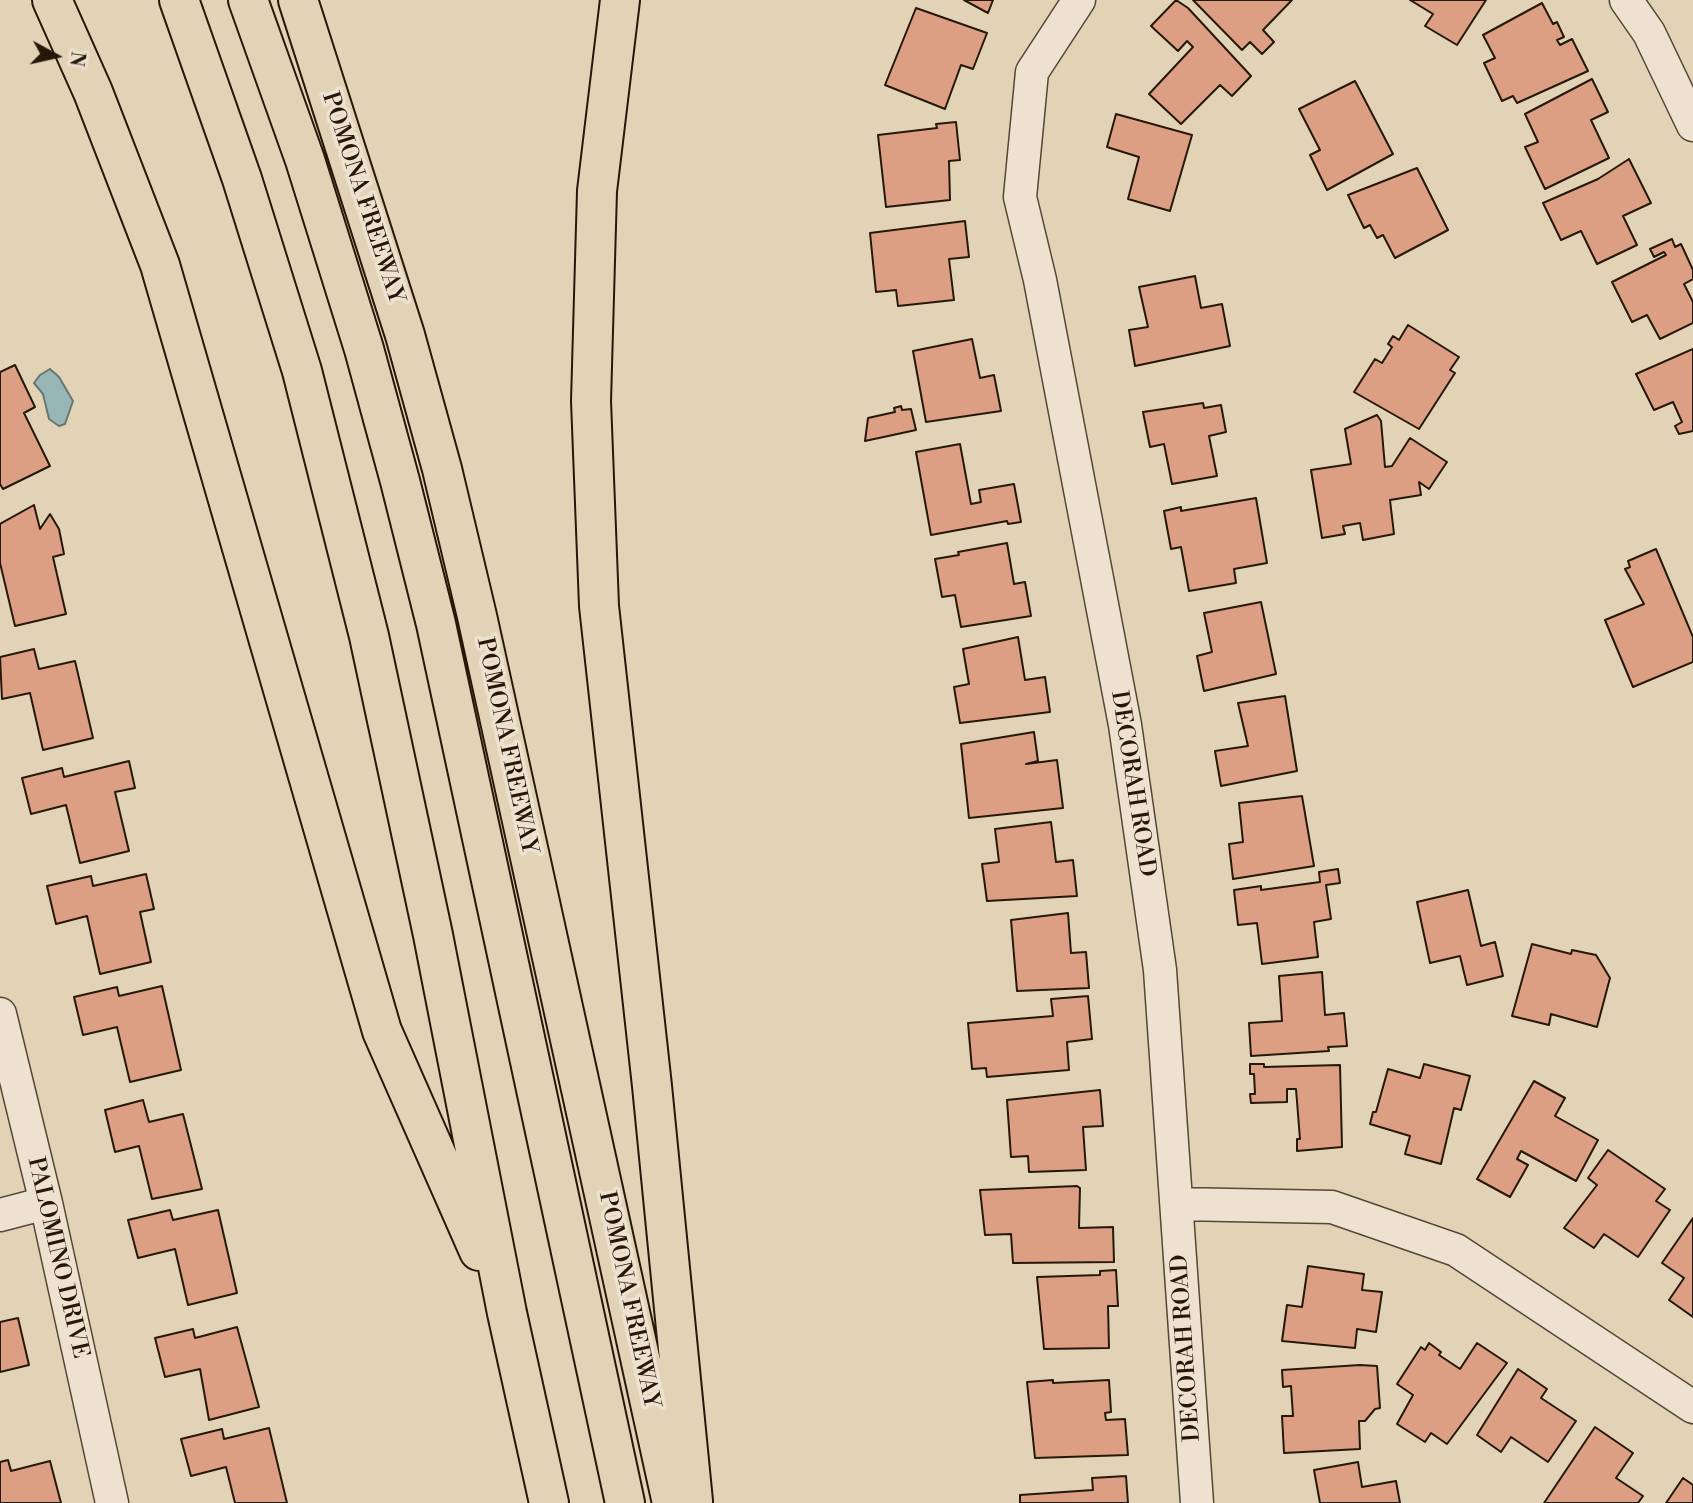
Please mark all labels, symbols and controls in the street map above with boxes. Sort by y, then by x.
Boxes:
north arrow [21,21,91,91]
text: N [64,50,90,68]
street label: POMONA FREEWAY [315,89,409,307]
street label: POMONA FREEWAY [470,635,542,857]
street label: DECORAH ROAD [1104,689,1160,879]
street label: PALOMINO DRIVE [20,1155,94,1361]
street label: POMONA FREEWAY [592,1189,664,1411]
street label: DECORAH ROAD [1167,1253,1207,1443]

